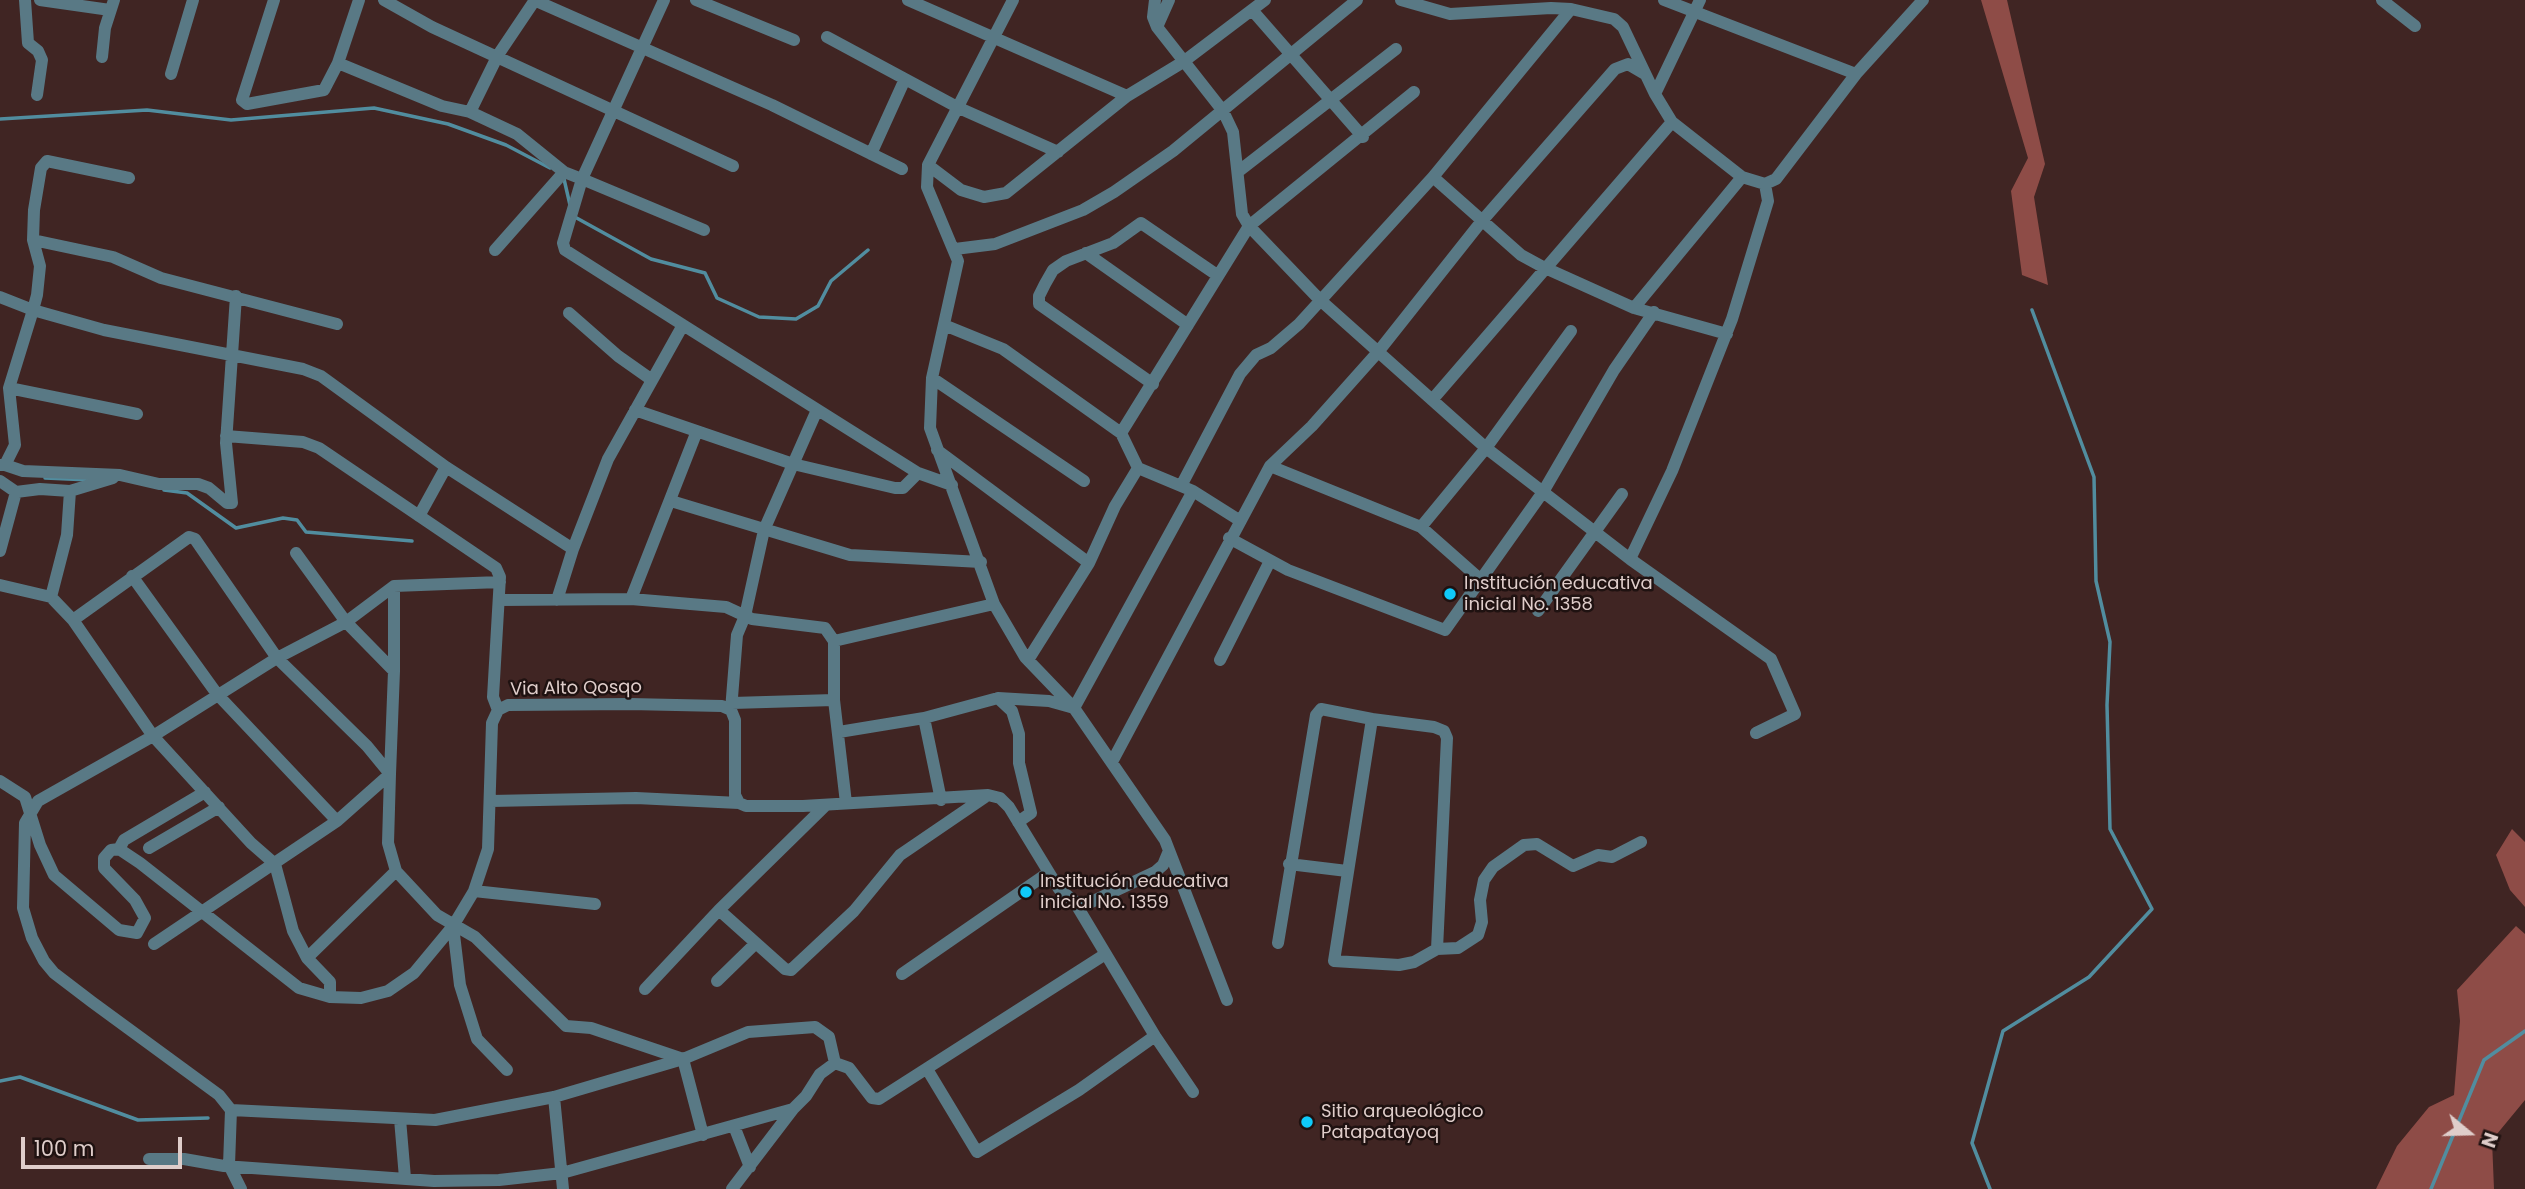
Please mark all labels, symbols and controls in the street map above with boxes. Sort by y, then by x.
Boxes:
place label: Institución educativa inicial No. 1358 [1464,573,1653,616]
marker: Institución educativa inicial No. 1358 [1442,586,1458,602]
street label: Via Alto Qosqo [510,677,642,701]
place label: Institución educativa inicial No. 1359 [1040,871,1229,914]
marker: Institución educativa inicial No. 1359 [1018,884,1034,900]
north arrow [2434,1098,2504,1168]
place label: Sitio arqueológico Patapatayoq [1321,1101,1484,1144]
marker: Sitio arqueológico Patapatayoq [1299,1114,1315,1130]
scale bar [24,1122,186,1166]
text: N [2474,1129,2504,1151]
text: 100 m [34,1134,94,1163]

